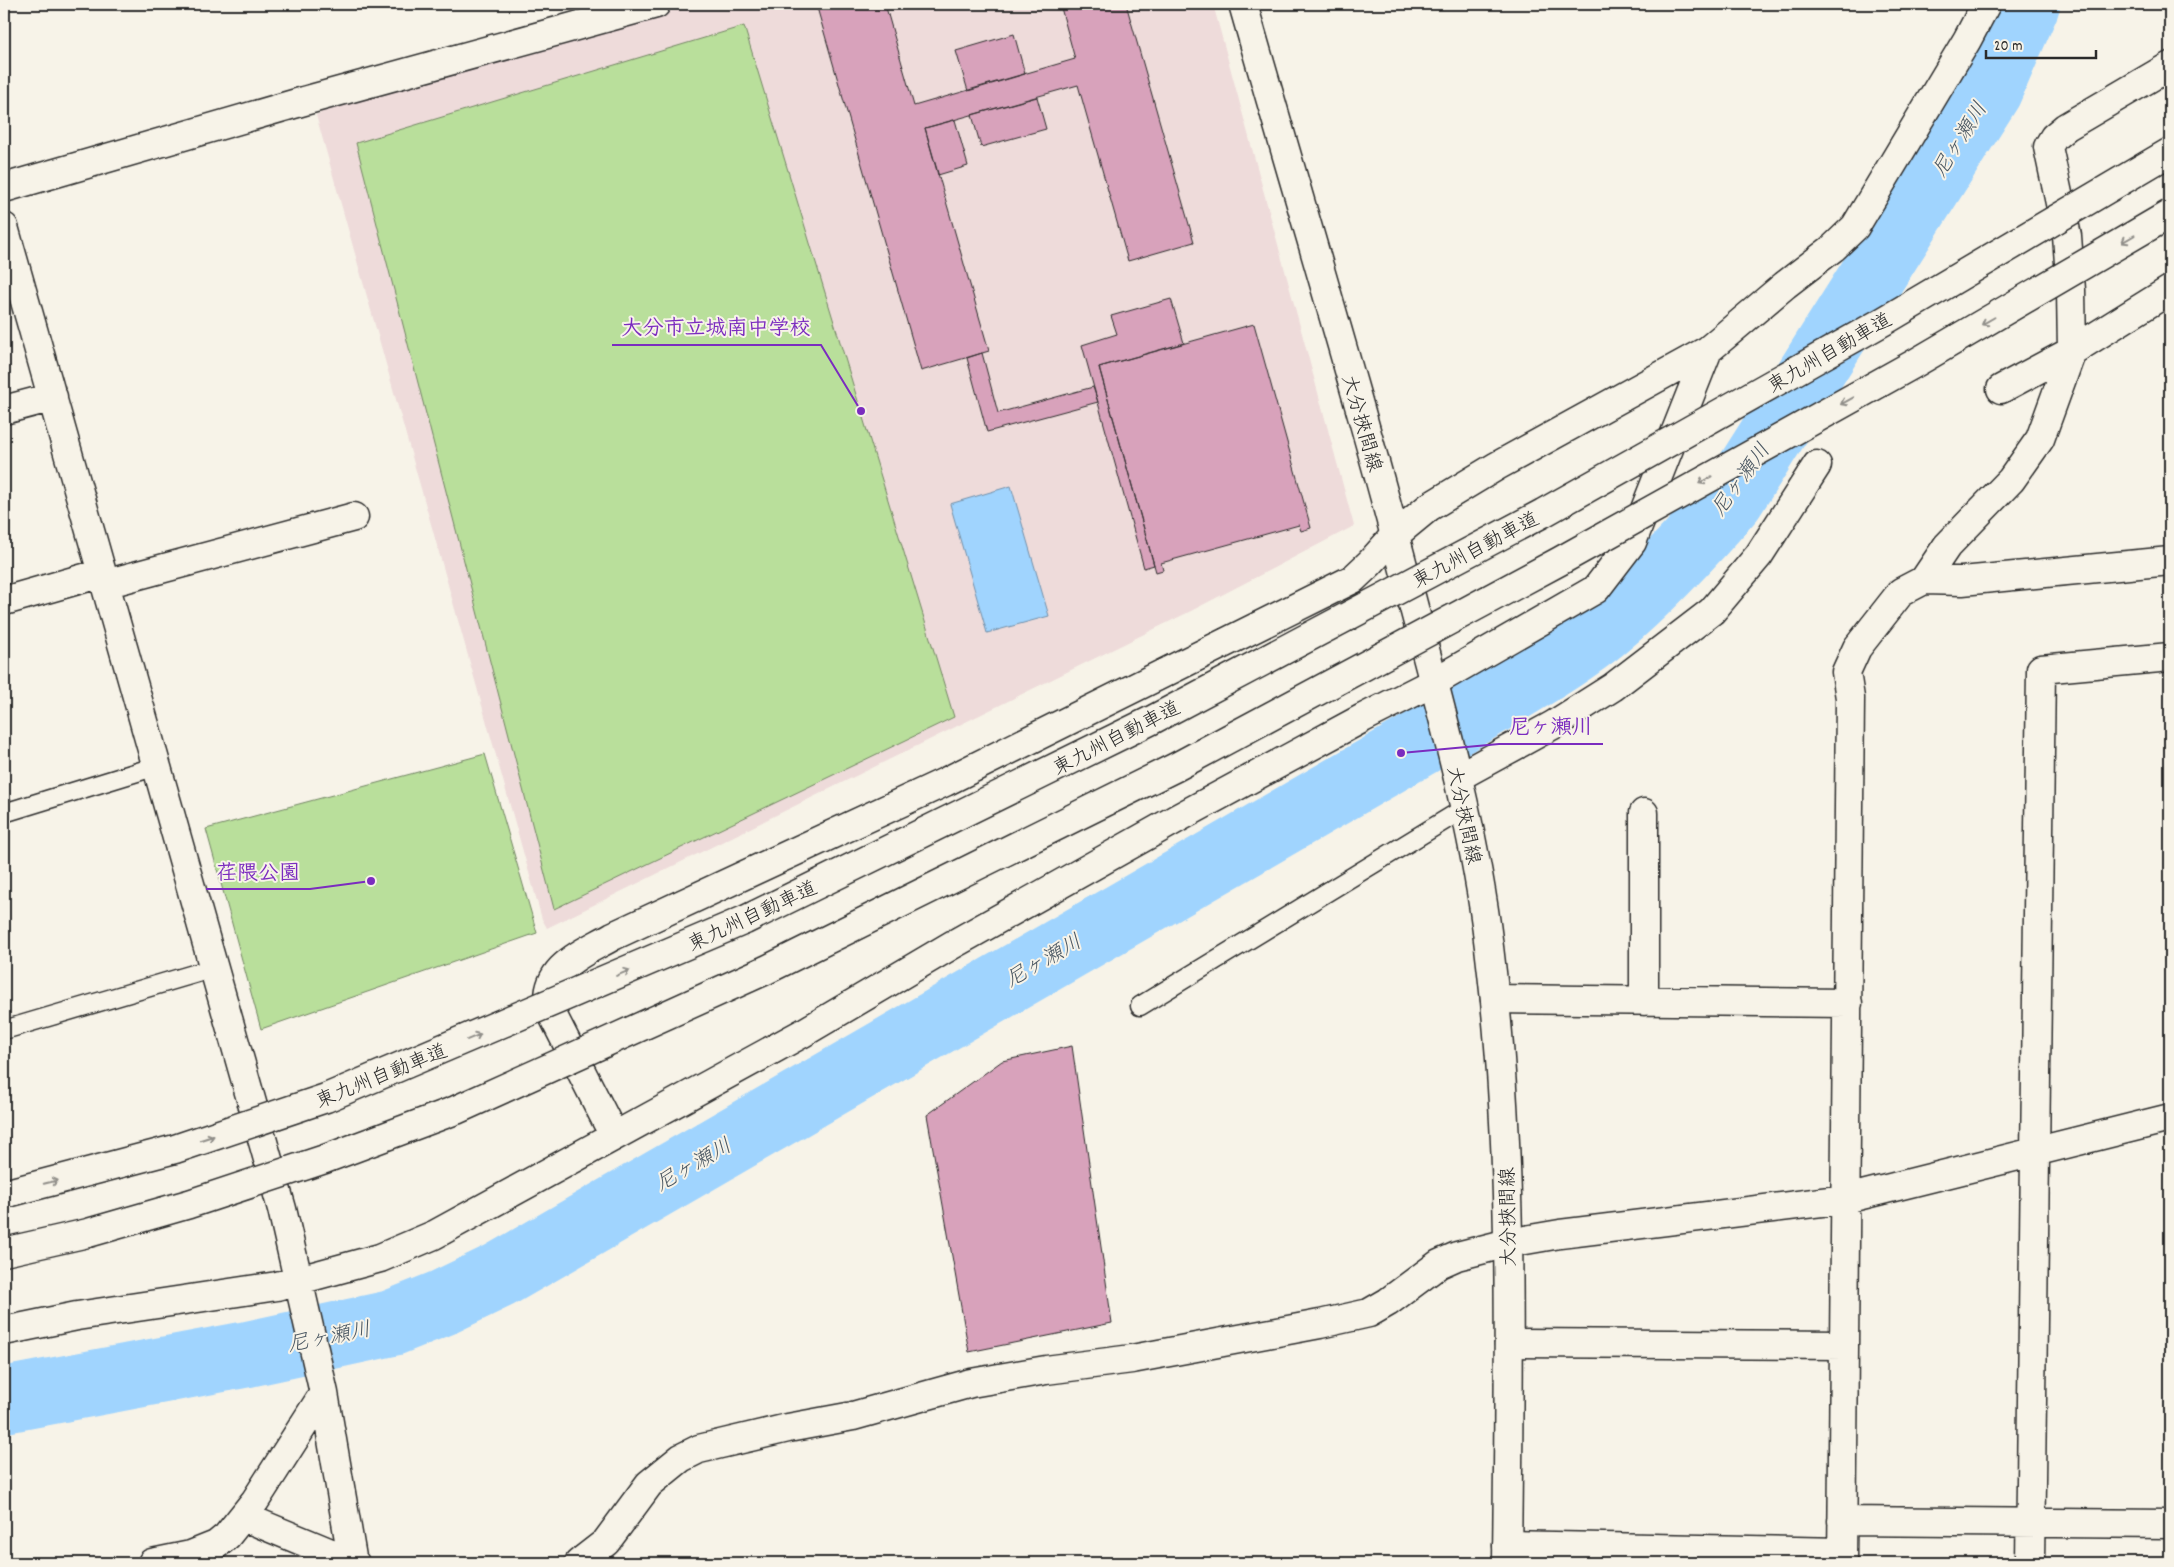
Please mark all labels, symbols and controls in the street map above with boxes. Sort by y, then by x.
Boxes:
scale bar [1986,28,2096,60]
text: 20 m [1994,36,2022,58]
water label: 尼ヶ瀬川 [1927,97,1997,184]
one-way arrow [2122,234,2136,244]
street label: 東九州自動車道 [1763,307,1898,402]
callout: 大分市立城南中学校 [612,309,821,345]
text: 大分市立城南中学校 [622,315,811,345]
one-way arrow [1981,316,1995,326]
street label: 大分挾間線 [1333,372,1387,476]
one-way arrow [1840,397,1854,407]
water label: 尼ヶ瀬川 [1706,438,1779,524]
one-way arrow [1698,476,1712,486]
street label: 東九州自動車道 [1408,506,1545,597]
street label: 東九州自動車道 [1049,695,1186,784]
callout: 尼ヶ瀬川 [1499,708,1603,744]
text: 尼ヶ瀬川 [1509,714,1593,744]
street label: 大分挾間線 [1438,764,1486,867]
callout: 荏隈公園 [206,853,310,889]
text: 荏隈公園 [216,860,300,890]
street label: 東九州自動車道 [684,875,823,960]
water label: 尼ヶ瀬川 [1001,929,1088,997]
one-way arrow [615,967,630,977]
one-way arrow [466,1032,481,1041]
street label: 東九州自動車道 [312,1039,452,1117]
one-way arrow [199,1133,215,1142]
water label: 尼ヶ瀬川 [651,1133,738,1201]
street label: 大分挾間線 [1495,1167,1525,1267]
one-way arrow [43,1177,59,1186]
water label: 尼ヶ瀬川 [285,1316,374,1362]

